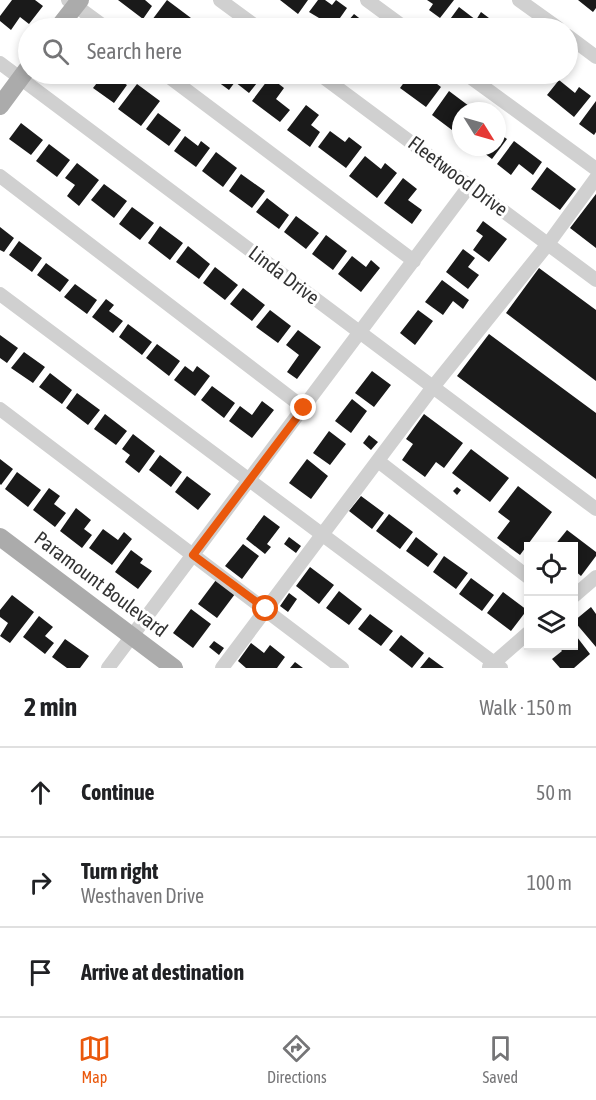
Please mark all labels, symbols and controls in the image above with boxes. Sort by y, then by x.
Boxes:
search box [18,18,578,84]
icon: search [39,35,72,68]
text: Search here [87,38,182,64]
north arrow [452,102,506,156]
street label: Fleetwood Drive [404,131,513,220]
street label: Linda Drive [244,241,324,309]
route end [290,394,316,420]
street label: Paramount Boulevard [30,526,172,641]
map controls [524,542,578,650]
button: locate [524,542,578,596]
route start [252,595,278,621]
button: layers [524,596,578,650]
text: 2 min [24,692,77,722]
text: Walk · 150 m [480,696,572,719]
icon: ahead [24,776,57,809]
text: Continue [81,779,155,805]
text: 50 m [536,781,572,804]
text: Turn right [81,858,158,884]
icon: right [24,866,57,899]
text: 100 m [527,871,572,894]
text: Westhaven Drive [81,884,204,907]
icon: arrive [24,956,57,989]
text: Arrive at destination [81,959,244,985]
tab: Map [78,1032,111,1086]
tab: Directions [267,1032,327,1086]
tab: Saved [483,1032,518,1086]

